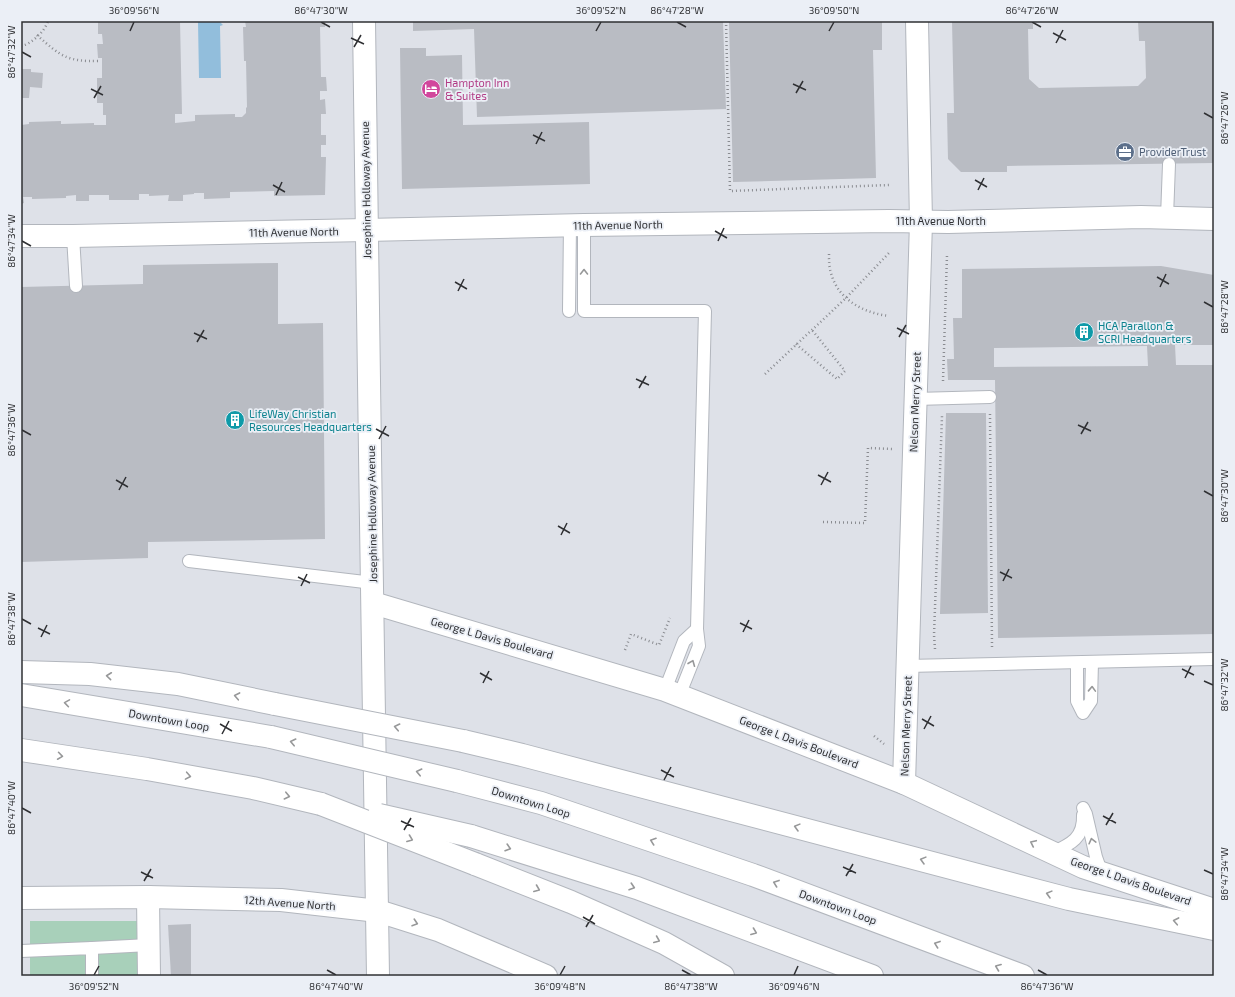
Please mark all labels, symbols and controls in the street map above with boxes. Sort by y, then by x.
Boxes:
text: 36°09'56"N [109,4,159,16]
text: 86°47'30"W [294,4,348,16]
text: 36°09'52"N [576,4,626,16]
text: 86°47'28"W [650,4,704,16]
text: 36°09'50"N [809,4,859,16]
text: 86°47'26"W [1005,4,1059,16]
text: 86°47'32"W [5,25,17,78]
place label: Hampton Inn & Suites [445,76,509,102]
hotel icon: Hampton Inn & Suites [420,78,442,100]
text: 86°47'26"W [1218,91,1230,145]
street label: Josephine Holloway Avenue [358,121,373,259]
office icon: ProviderTrust [1114,141,1136,163]
place label: ProviderTrust [1139,145,1206,158]
text: 86°47'34"W [5,214,17,268]
street label: 11th Avenue North [896,214,986,227]
street label: 11th Avenue North [573,217,663,232]
street label: 11th Avenue North [249,224,339,239]
one-way arrow [580,269,588,275]
text: 86°47'28"W [1218,280,1230,334]
place label: HCA Parallon & SCRI Headquarters [1098,319,1192,345]
building icon: HCA Parallon & SCRI Headquarters [1073,321,1095,343]
street label: Nelson Merry Street [906,351,923,452]
text: 86°47'36"W [5,403,17,457]
place label: LifeWay Christian Resources Headquarters [249,407,372,433]
building icon: LifeWay Christian Resources Headquarters [224,409,246,431]
street label: Josephine Holloway Avenue [364,445,379,583]
text: 86°47'30"W [1218,469,1230,523]
text: 86°47'38"W [5,592,17,646]
street label: George L Davis Boulevard [430,614,555,661]
text: 86°47'32"W [1218,658,1230,711]
one-way arrow [688,659,696,666]
one-way arrow [106,672,112,681]
street label: Nelson Merry Street [897,675,914,776]
one-way arrow [1087,686,1096,692]
one-way arrow [234,692,240,701]
one-way arrow [64,699,70,707]
street label: Downtown Loop [128,706,210,733]
street label: George L Davis Boulevard [738,713,861,770]
one-way arrow [394,724,400,732]
one-way arrow [290,739,296,747]
one-way arrow [57,751,63,760]
one-way arrow [416,768,423,776]
one-way arrow [185,771,191,780]
text: 86°47'40"W [5,781,17,835]
street label: Downtown Loop [490,783,572,820]
one-way arrow [283,791,290,800]
one-way arrow [794,823,801,832]
one-way arrow [406,834,413,842]
one-way arrow [649,837,656,846]
one-way arrow [1089,837,1097,844]
one-way arrow [1030,840,1037,848]
one-way arrow [504,843,511,852]
text: 86°47'34"W [1218,847,1230,901]
street label: George L Davis Boulevard [1069,854,1193,907]
one-way arrow [920,857,926,865]
one-way arrow [772,880,779,888]
one-way arrow [629,882,636,891]
one-way arrow [533,884,540,892]
street label: Downtown Loop [798,886,879,927]
one-way arrow [1045,890,1052,899]
street label: 12th Avenue North [244,893,336,912]
one-way arrow [1173,917,1179,926]
one-way arrow [412,918,419,927]
one-way arrow [750,928,757,936]
one-way arrow [653,935,660,943]
one-way arrow [933,940,940,948]
one-way arrow [995,963,1002,971]
text: 36°09'52"N [69,980,119,992]
text: 86°47'40"W [309,980,363,992]
text: 36°09'48"N [534,980,586,992]
text: 86°47'38"W [664,980,718,992]
text: 36°09'46"N [769,980,820,992]
text: 86°47'36"W [1020,980,1074,992]

